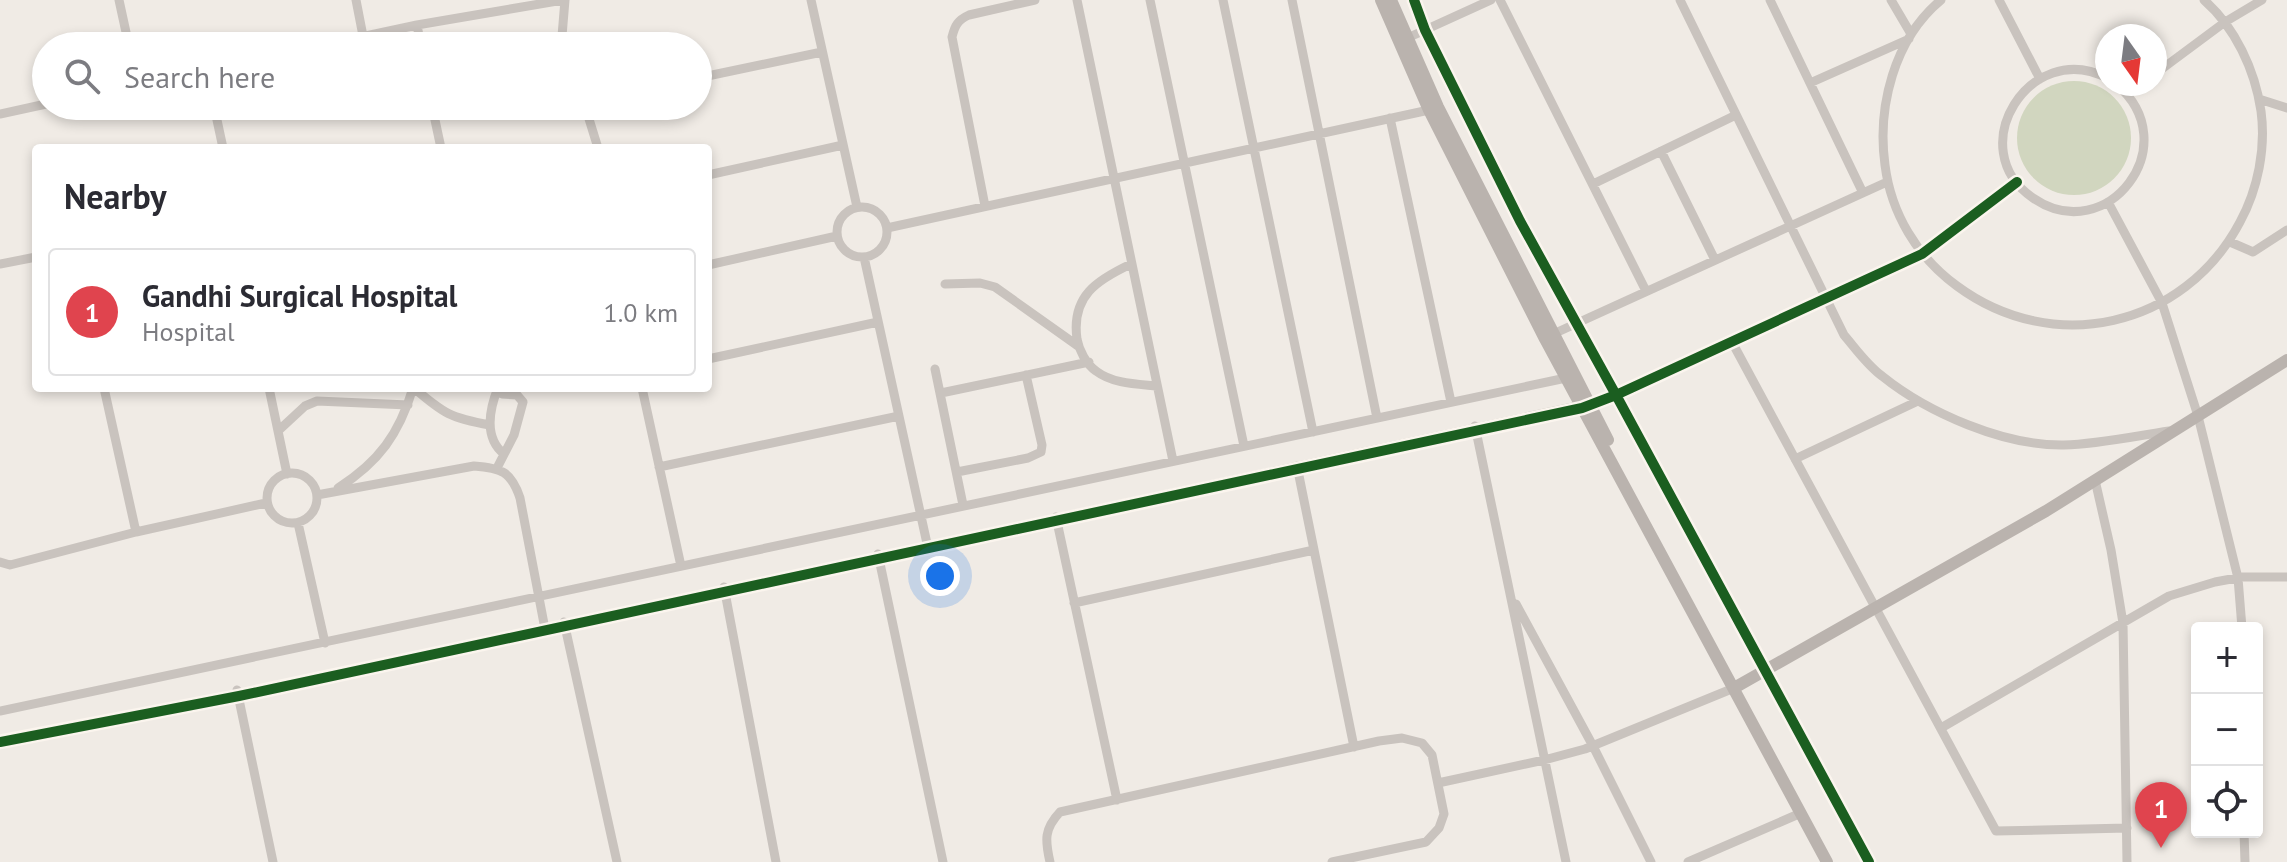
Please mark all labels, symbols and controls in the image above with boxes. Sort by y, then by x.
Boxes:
north arrow [2095,24,2167,96]
search box [32,32,712,120]
icon: search [60,54,104,98]
text: Search here [124,57,275,96]
text: Nearby [64,174,166,218]
text: Gandhi Surgical Hospital [142,276,457,315]
text: 1 [85,296,99,329]
text: 1.0 km [604,296,678,329]
text: Hospital [142,315,235,348]
your location [920,556,960,596]
map controls [2191,622,2263,838]
button: + [2191,622,2263,694]
button: − [2191,694,2263,766]
button: locate [2191,766,2263,838]
pin: 1 [2135,782,2187,848]

